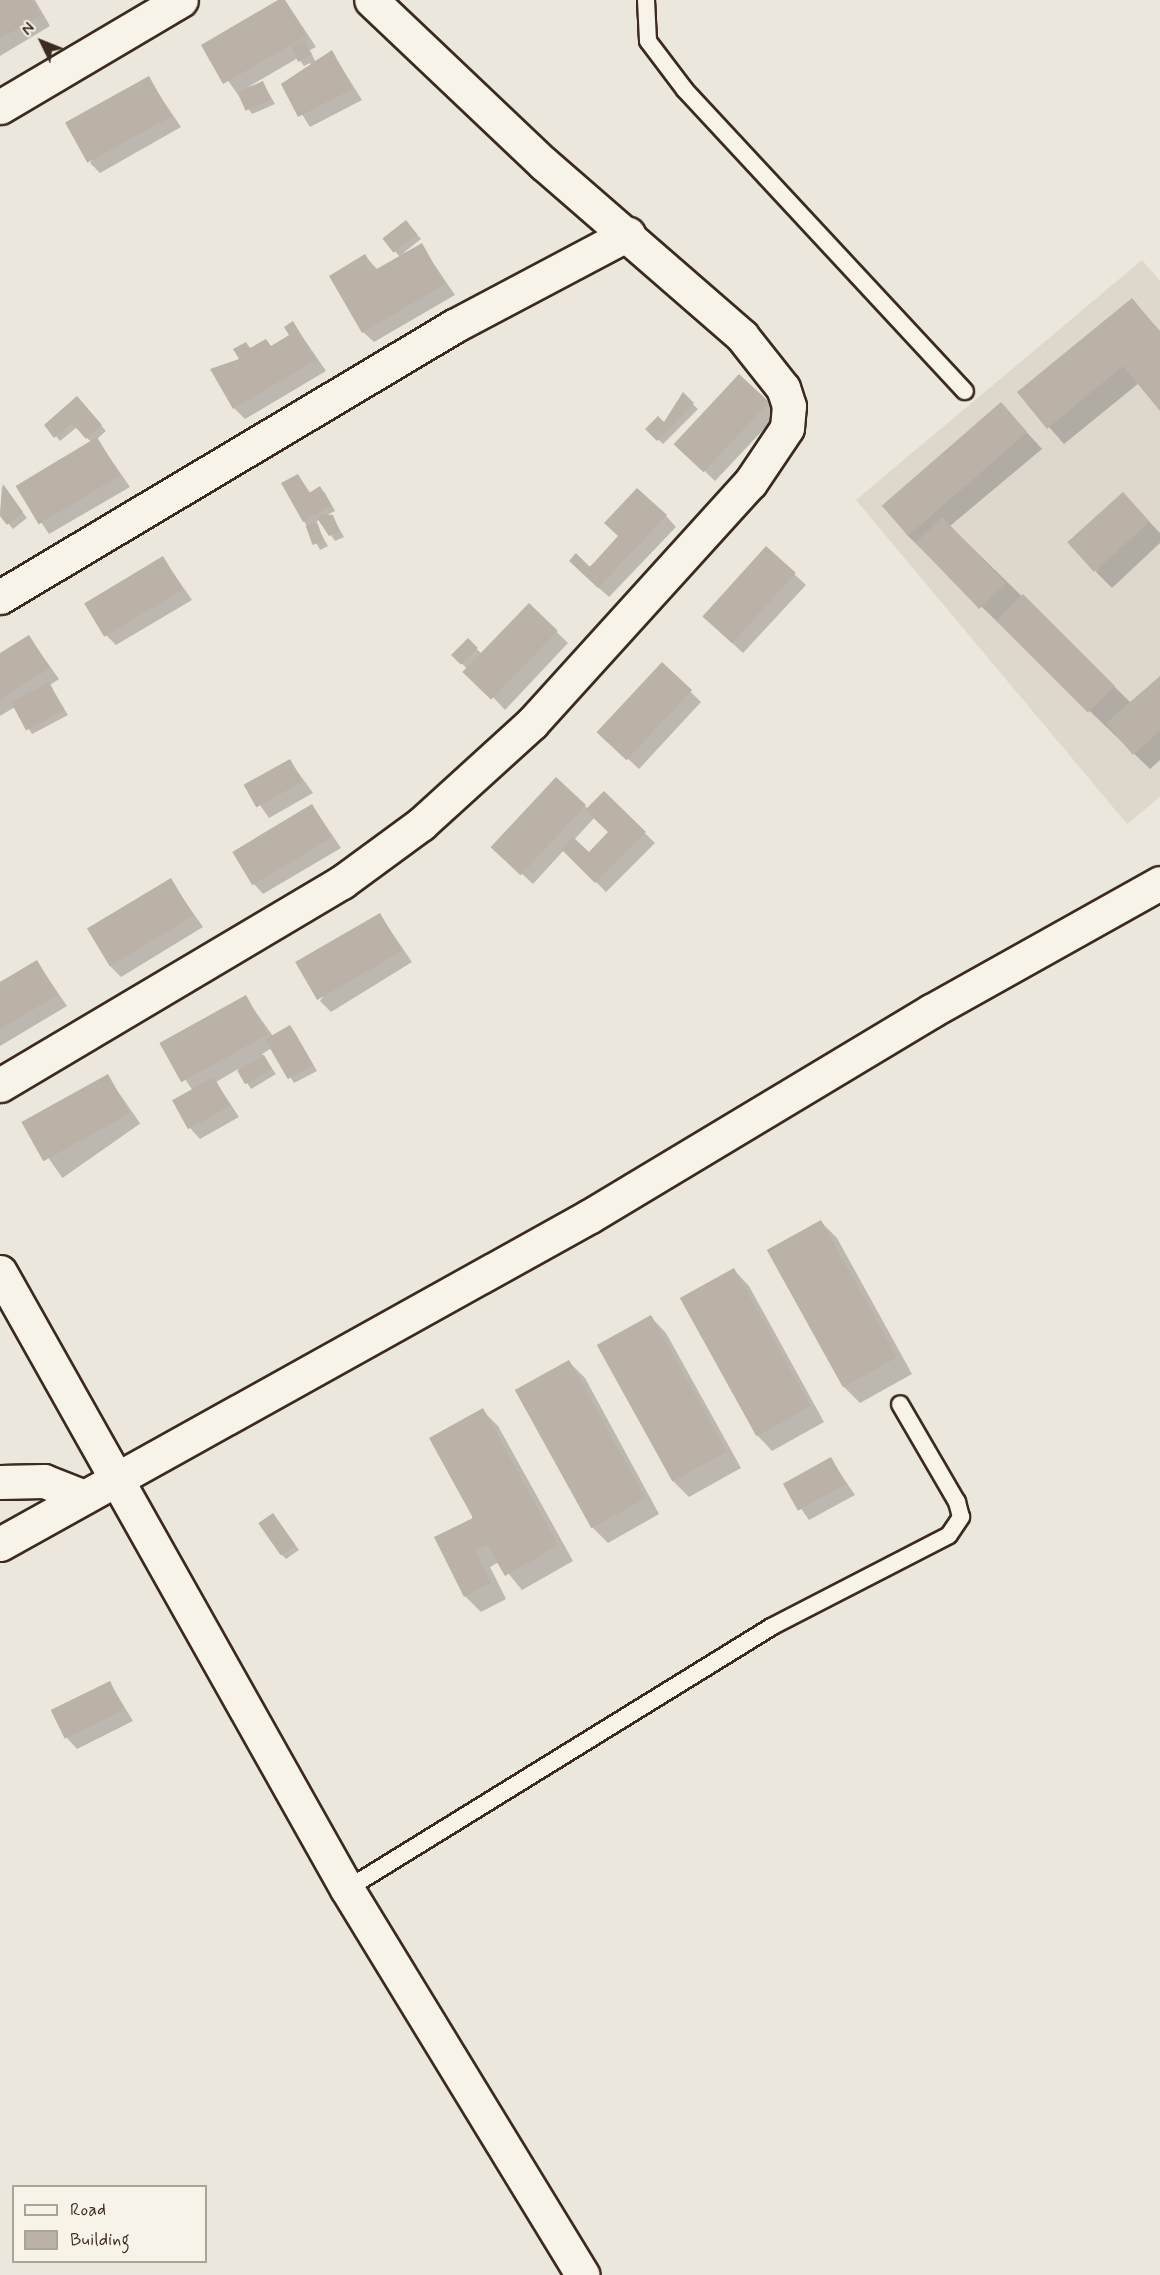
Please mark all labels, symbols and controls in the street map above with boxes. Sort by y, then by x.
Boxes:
north arrow [12,12,72,72]
text: N [17,18,40,40]
legend [12,2185,207,2263]
text: Road [70,2198,106,2222]
text: Building [70,2228,130,2252]

